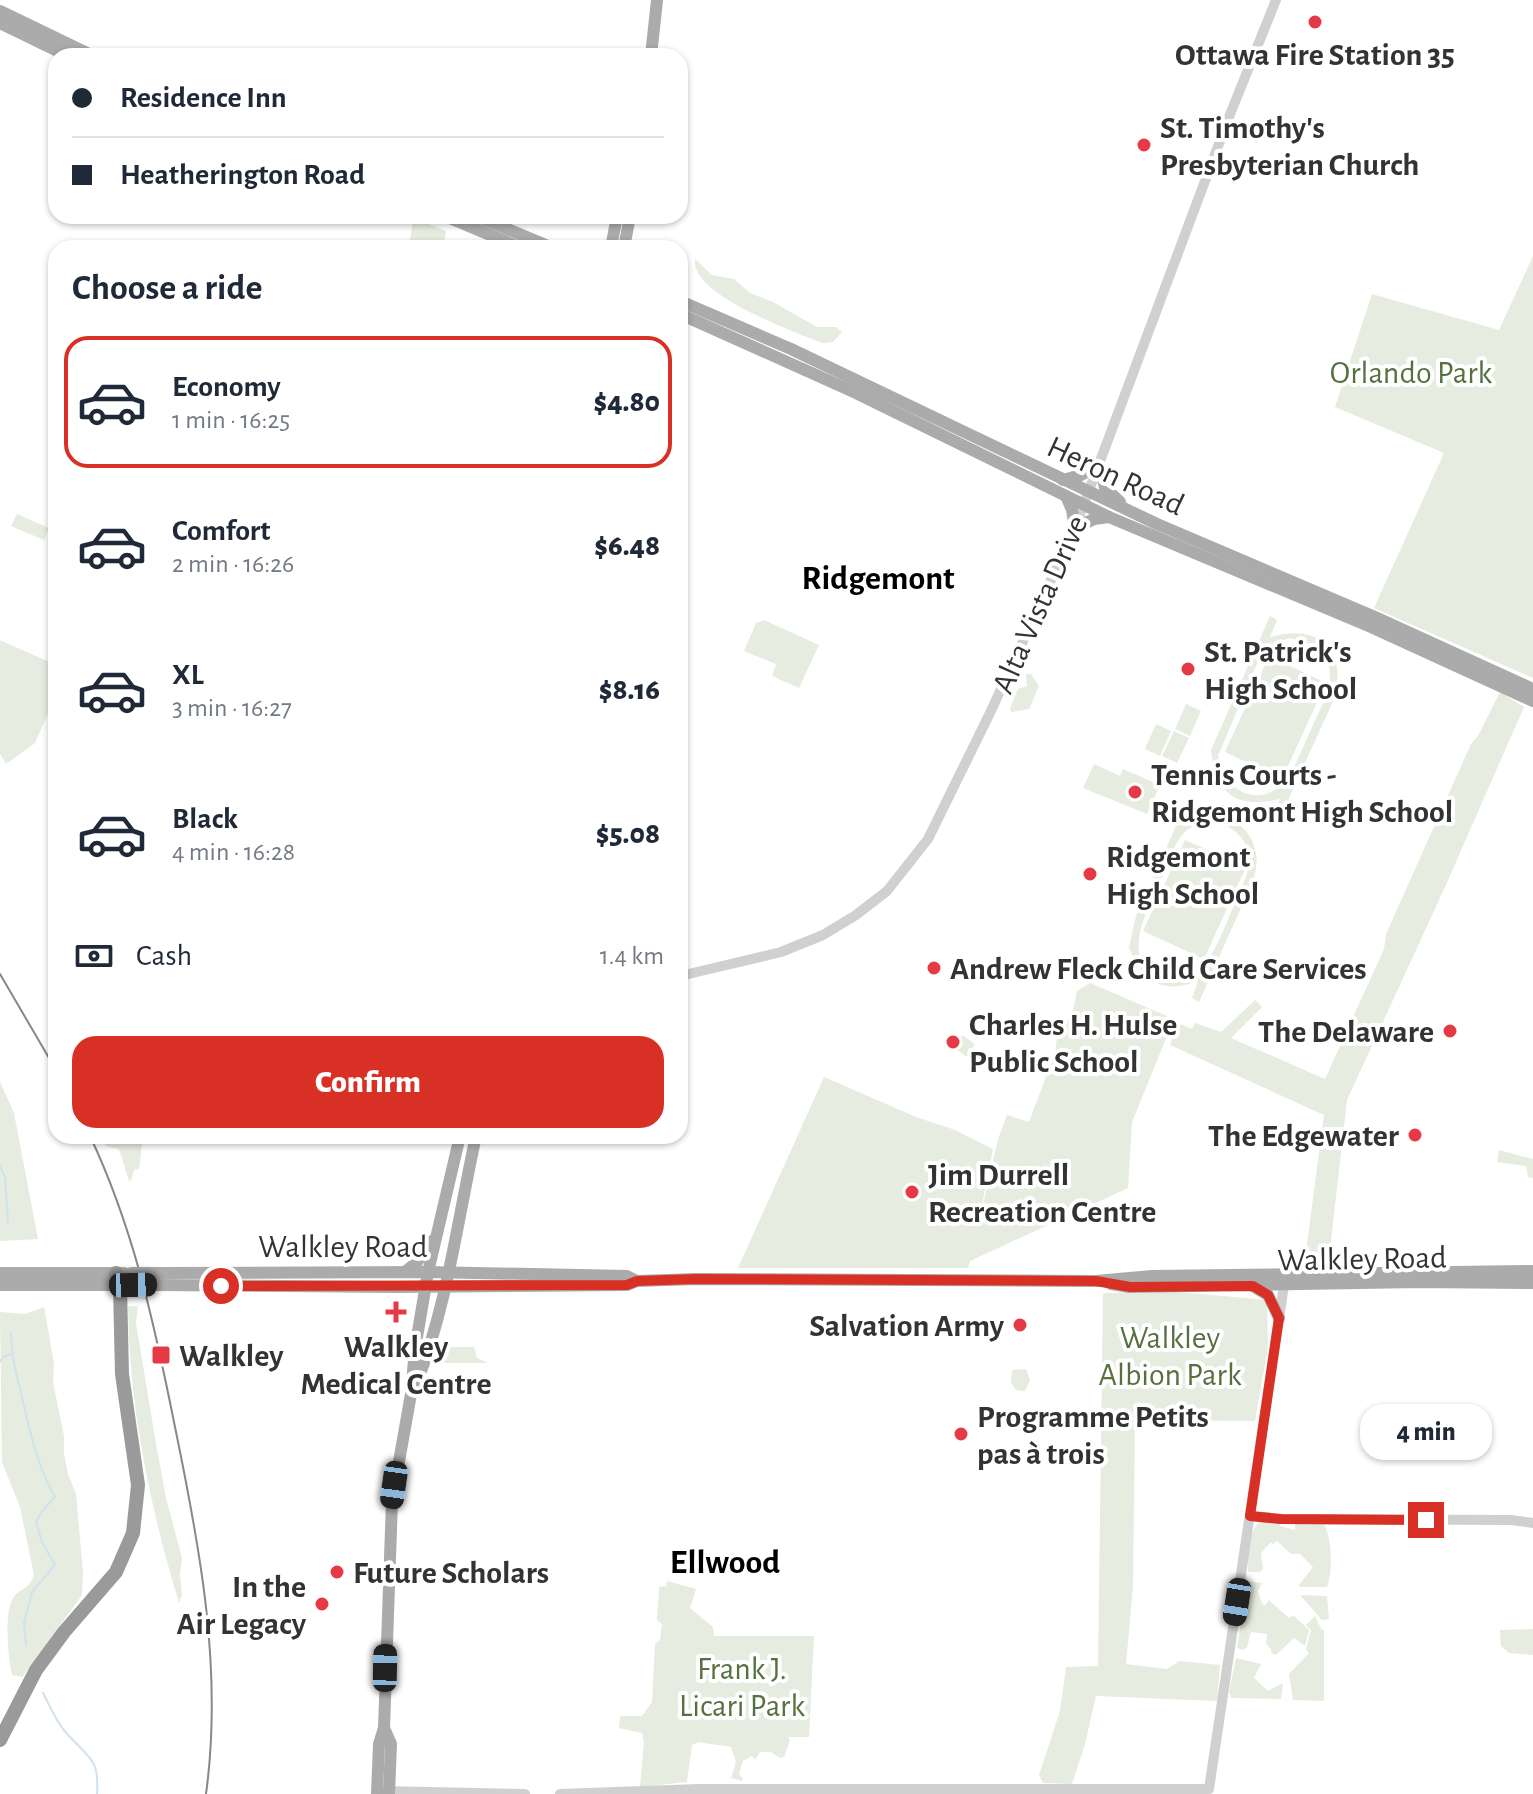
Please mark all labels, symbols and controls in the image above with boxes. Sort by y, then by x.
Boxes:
marker: Ottawa Fire Station 35 [1306,13,1324,31]
place label: Ottawa Fire Station 35 [1175,39,1455,71]
text: Residence Inn [120,83,287,113]
place label: St. Timothy's Presbyterian Church [1160,112,1419,181]
marker: St. Timothy's Presbyterian Church [1135,136,1153,154]
text: Heatherington Road [120,160,365,190]
text: Choose a ride [72,270,262,306]
park label: Orlando Park [1330,357,1493,389]
icon: car [76,366,148,438]
text: Economy [172,372,281,402]
text: $4.80 [593,387,660,417]
text: 1 min · 16:25 [172,407,290,433]
street label: Heron Road [1042,430,1189,521]
icon: car [76,510,148,582]
street label: Alta Vista Drive [986,511,1093,698]
text: Comfort [172,516,271,546]
text: $6.48 [594,531,660,561]
text: 2 min · 16:26 [172,551,294,577]
district label: Ridgemont [801,562,955,596]
place label: St. Patrick's High School [1204,636,1357,705]
icon: car [76,654,148,726]
text: XL [172,660,204,690]
marker: St. Patrick's High School [1179,660,1197,678]
text: $8.16 [599,675,660,705]
text: 3 min · 16:27 [172,695,292,721]
place label: Tennis Courts - Ridgemont High School [1151,759,1453,828]
marker: Tennis Courts - Ridgemont High School [1126,783,1144,801]
icon: car [76,798,148,870]
text: Black [172,804,238,834]
text: $5.08 [596,819,660,849]
text: 4 min · 16:28 [172,839,295,865]
place label: Ridgemont High School [1106,841,1259,910]
marker: Ridgemont High School [1081,865,1099,883]
icon: cash [72,934,116,978]
text: Cash [136,941,192,971]
text: 1.4 km [600,943,664,969]
place label: Andrew Fleck Child Care Services [950,953,1367,985]
marker: Andrew Fleck Child Care Services [925,959,943,977]
place label: Charles H. Hulse Public School [969,1009,1177,1078]
place label: The Delaware [1258,1016,1434,1048]
marker: The Delaware [1441,1022,1459,1040]
marker: Charles H. Hulse Public School [944,1033,962,1051]
button: Confirm [72,1036,664,1128]
place label: The Edgewater [1208,1120,1399,1152]
marker: The Edgewater [1406,1126,1424,1144]
place label: Jim Durrell Recreation Centre [928,1159,1156,1228]
marker: Jim Durrell Recreation Centre [903,1183,921,1201]
street label: Walkley Road [258,1231,428,1263]
street label: Walkley Road [1277,1242,1447,1276]
route start [203,1268,239,1304]
car [109,1273,157,1297]
marker: Walkley Medical Centre [385,1301,407,1323]
place label: Salvation Army [809,1310,1005,1342]
marker: Salvation Army [1011,1316,1029,1334]
park label: Walkley Albion Park [1098,1322,1242,1391]
place label: Walkley Medical Centre [300,1331,492,1400]
place label: Walkley [179,1340,284,1372]
marker: Walkley [150,1344,172,1366]
place label: Programme Petits pas à trois [977,1401,1209,1470]
callout: 4 min [1360,1404,1492,1460]
text: 4 min [1396,1419,1456,1445]
marker: Programme Petits pas à trois [952,1425,970,1443]
car [379,1460,409,1510]
route end [1408,1502,1444,1538]
district label: Ellwood [670,1546,780,1580]
place label: Future Scholars [353,1557,549,1589]
marker: Future Scholars [328,1563,346,1581]
place label: In the Air Legacy [176,1571,307,1640]
car [1221,1576,1253,1628]
marker: In the Air Legacy [313,1595,331,1613]
car [373,1644,397,1692]
park label: Frank J. Licari Park [679,1653,805,1722]

